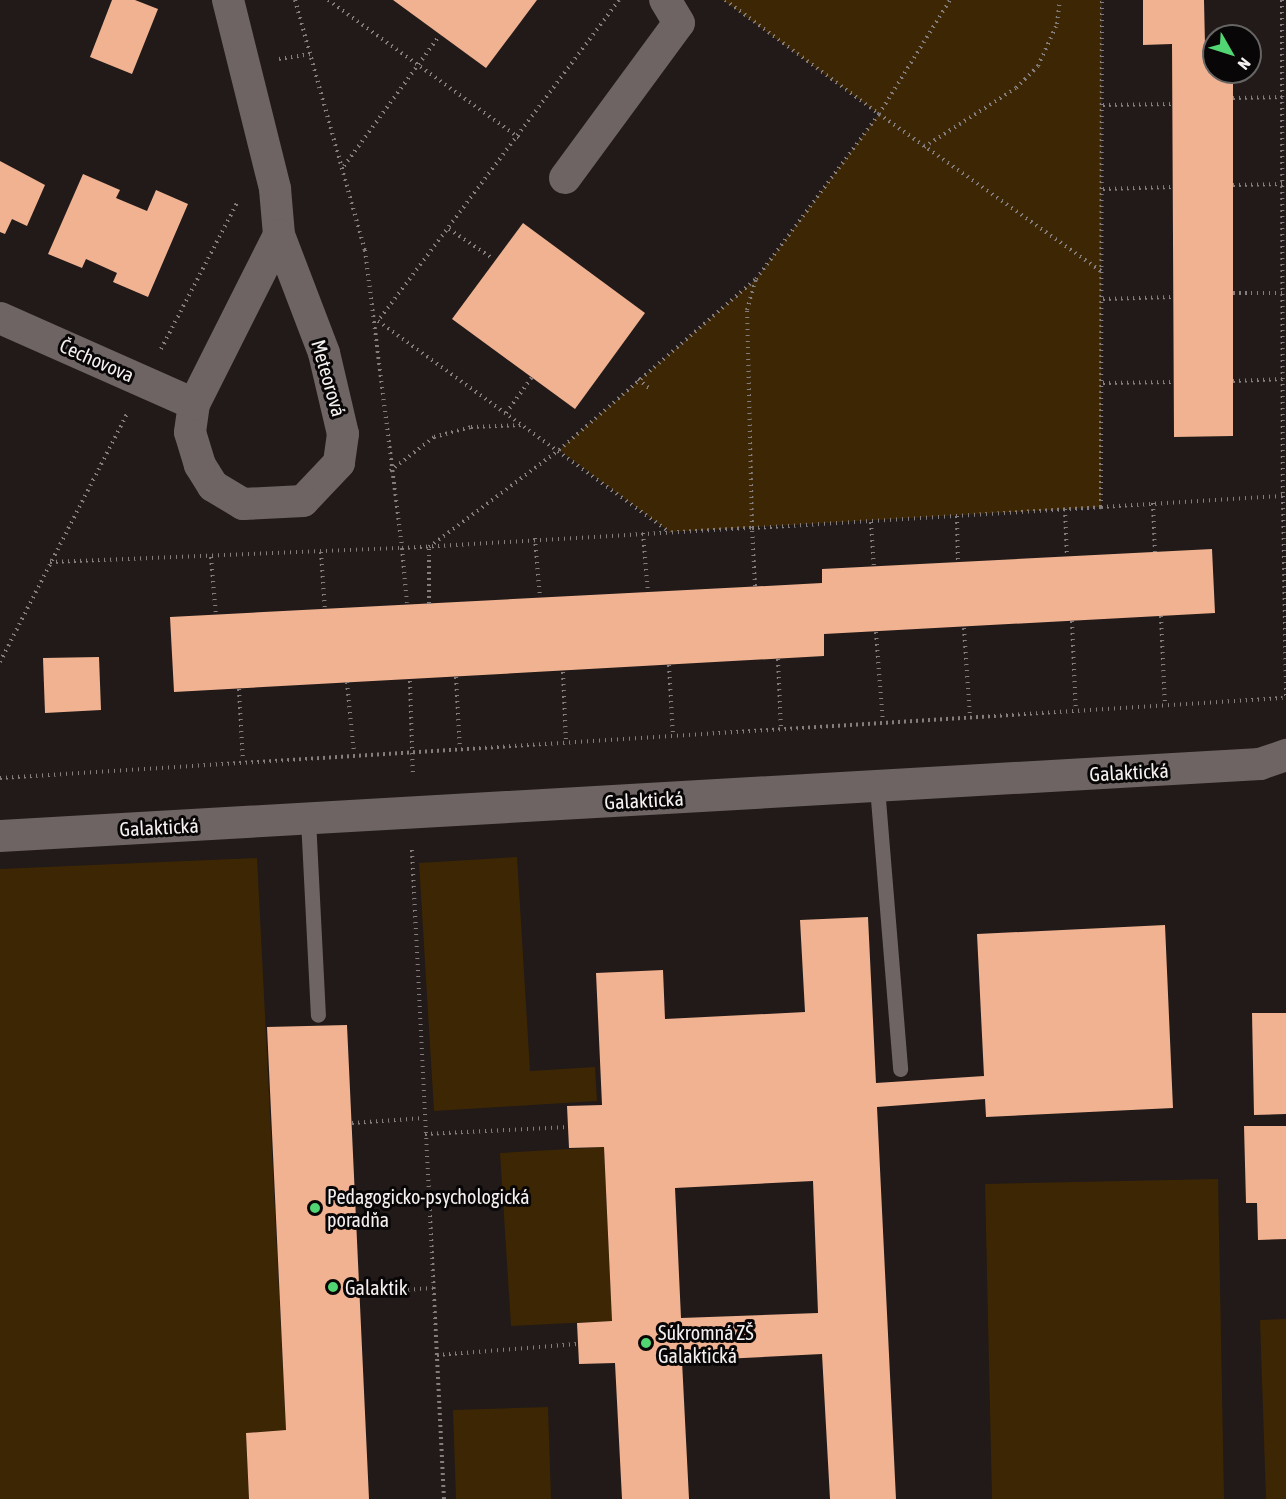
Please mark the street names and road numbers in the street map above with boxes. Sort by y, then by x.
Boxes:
street label: Čechovova [56,333,138,387]
street label: Meteorová [307,337,351,419]
street label: Galaktická [1089,758,1169,786]
street label: Galaktická [604,786,684,814]
street label: Galaktická [119,813,199,841]

